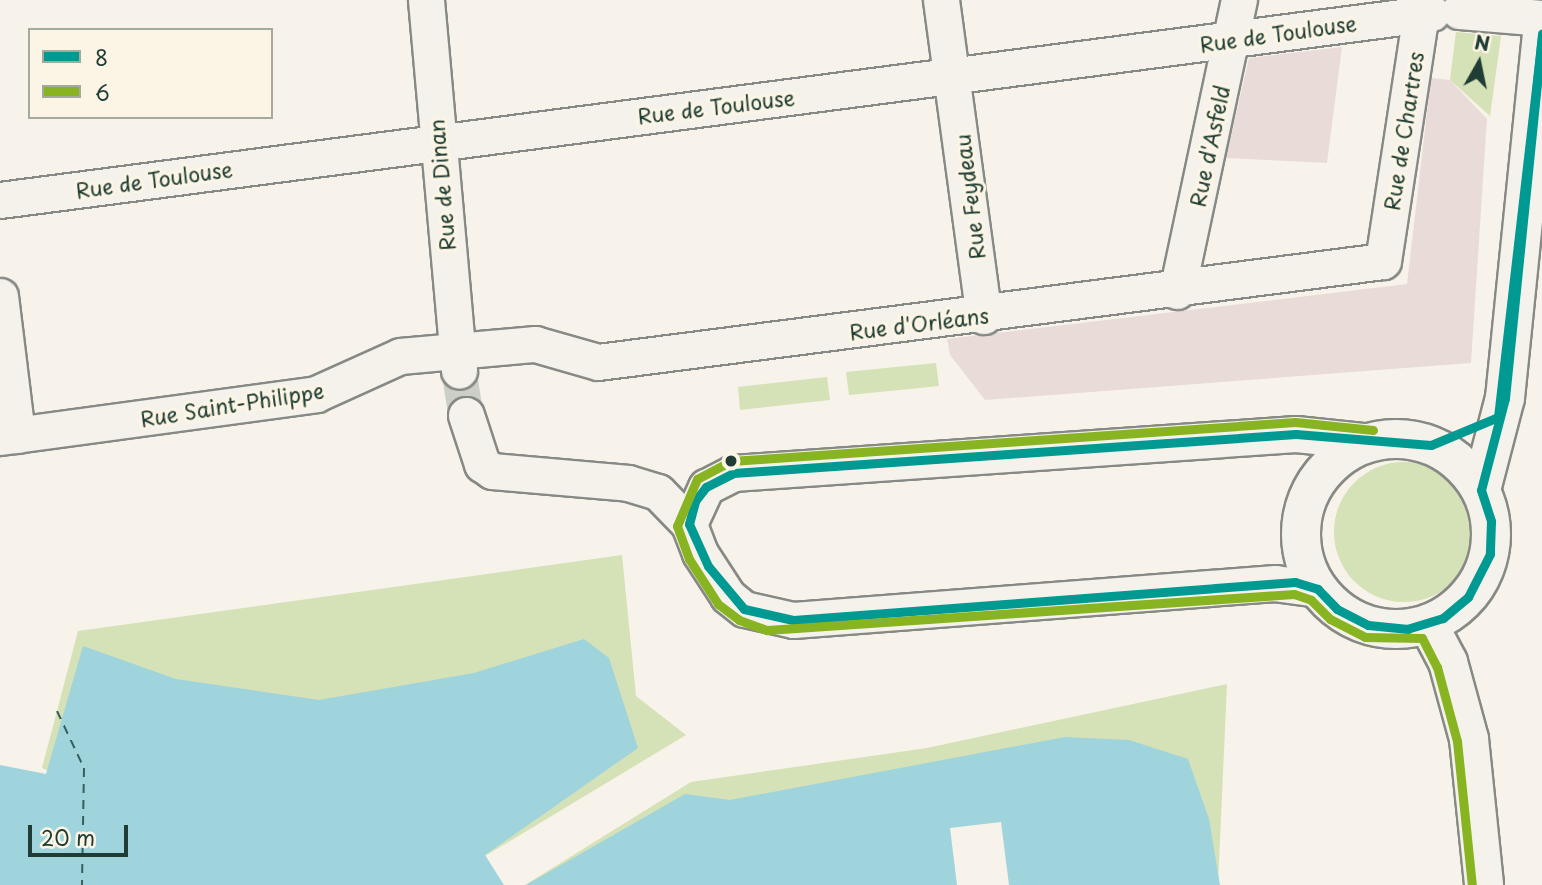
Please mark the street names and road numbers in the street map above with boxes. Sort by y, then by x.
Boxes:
street label: Rue de Toulouse [1197,9,1359,57]
street label: Rue de Chartres [1378,47,1428,215]
street label: Rue d'Asfeld [1184,82,1234,210]
street label: Rue de Toulouse [635,84,797,128]
street label: Rue de Dinan [423,116,459,254]
street label: Rue Feydeau [949,132,989,262]
street label: Rue de Toulouse [73,155,235,203]
street label: Rue d'Orléans [847,302,991,344]
street label: Rue Saint-Philippe [138,377,326,431]

